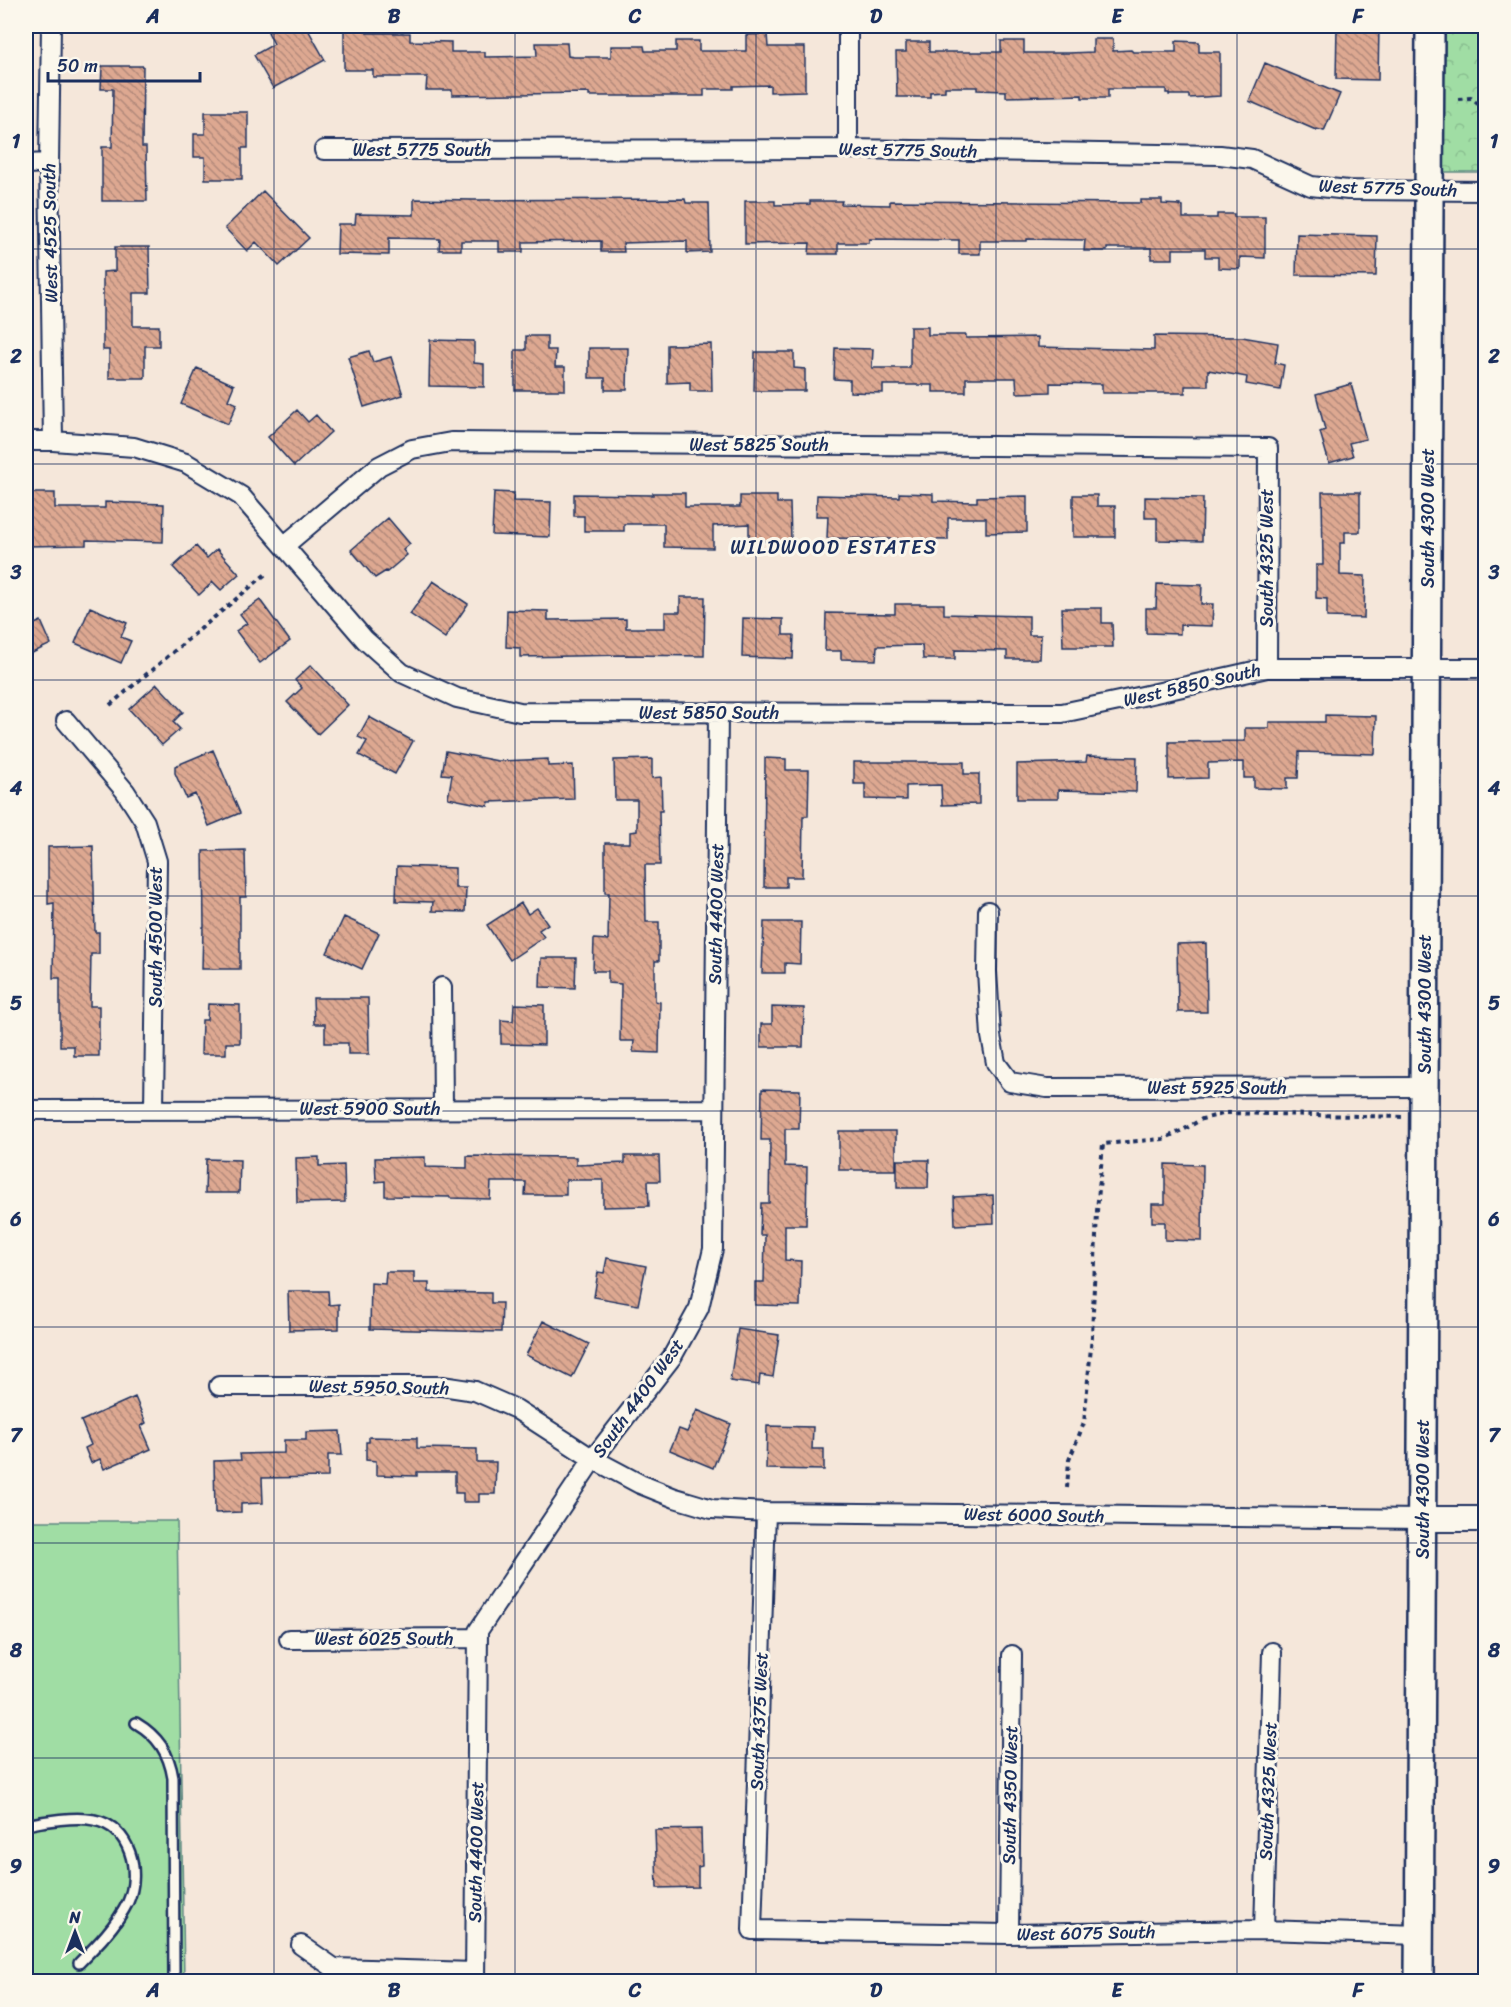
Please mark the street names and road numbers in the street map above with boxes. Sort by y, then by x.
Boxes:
street label: West 5775 South [838,133,978,167]
street label: West 5775 South [353,134,491,166]
street label: West 4525 South [33,163,67,303]
street label: West 5775 South [1318,170,1458,206]
street label: West 5825 South [689,429,829,461]
street label: South 4300 West [1412,448,1444,588]
street label: South 4325 West [1251,489,1283,627]
street label: West 5850 South [1120,654,1264,716]
street label: West 5850 South [639,697,779,729]
street label: South 4400 West [699,843,733,985]
street label: South 4500 West [140,866,172,1008]
street label: South 4300 West [1409,934,1441,1074]
street label: West 5925 South [1147,1072,1287,1104]
street label: West 5900 South [300,1093,440,1125]
street label: South 4400 West [584,1331,693,1465]
street label: West 5950 South [309,1370,449,1404]
street label: South 4300 West [1407,1419,1439,1559]
street label: West 6000 South [964,1498,1104,1532]
street label: West 6025 South [314,1623,454,1655]
street label: South 4375 West [741,1651,777,1791]
street label: South 4325 West [1250,1721,1286,1861]
street label: South 4350 West [993,1725,1027,1865]
street label: South 4400 West [459,1781,493,1923]
street label: West 6075 South [1016,1916,1156,1950]

